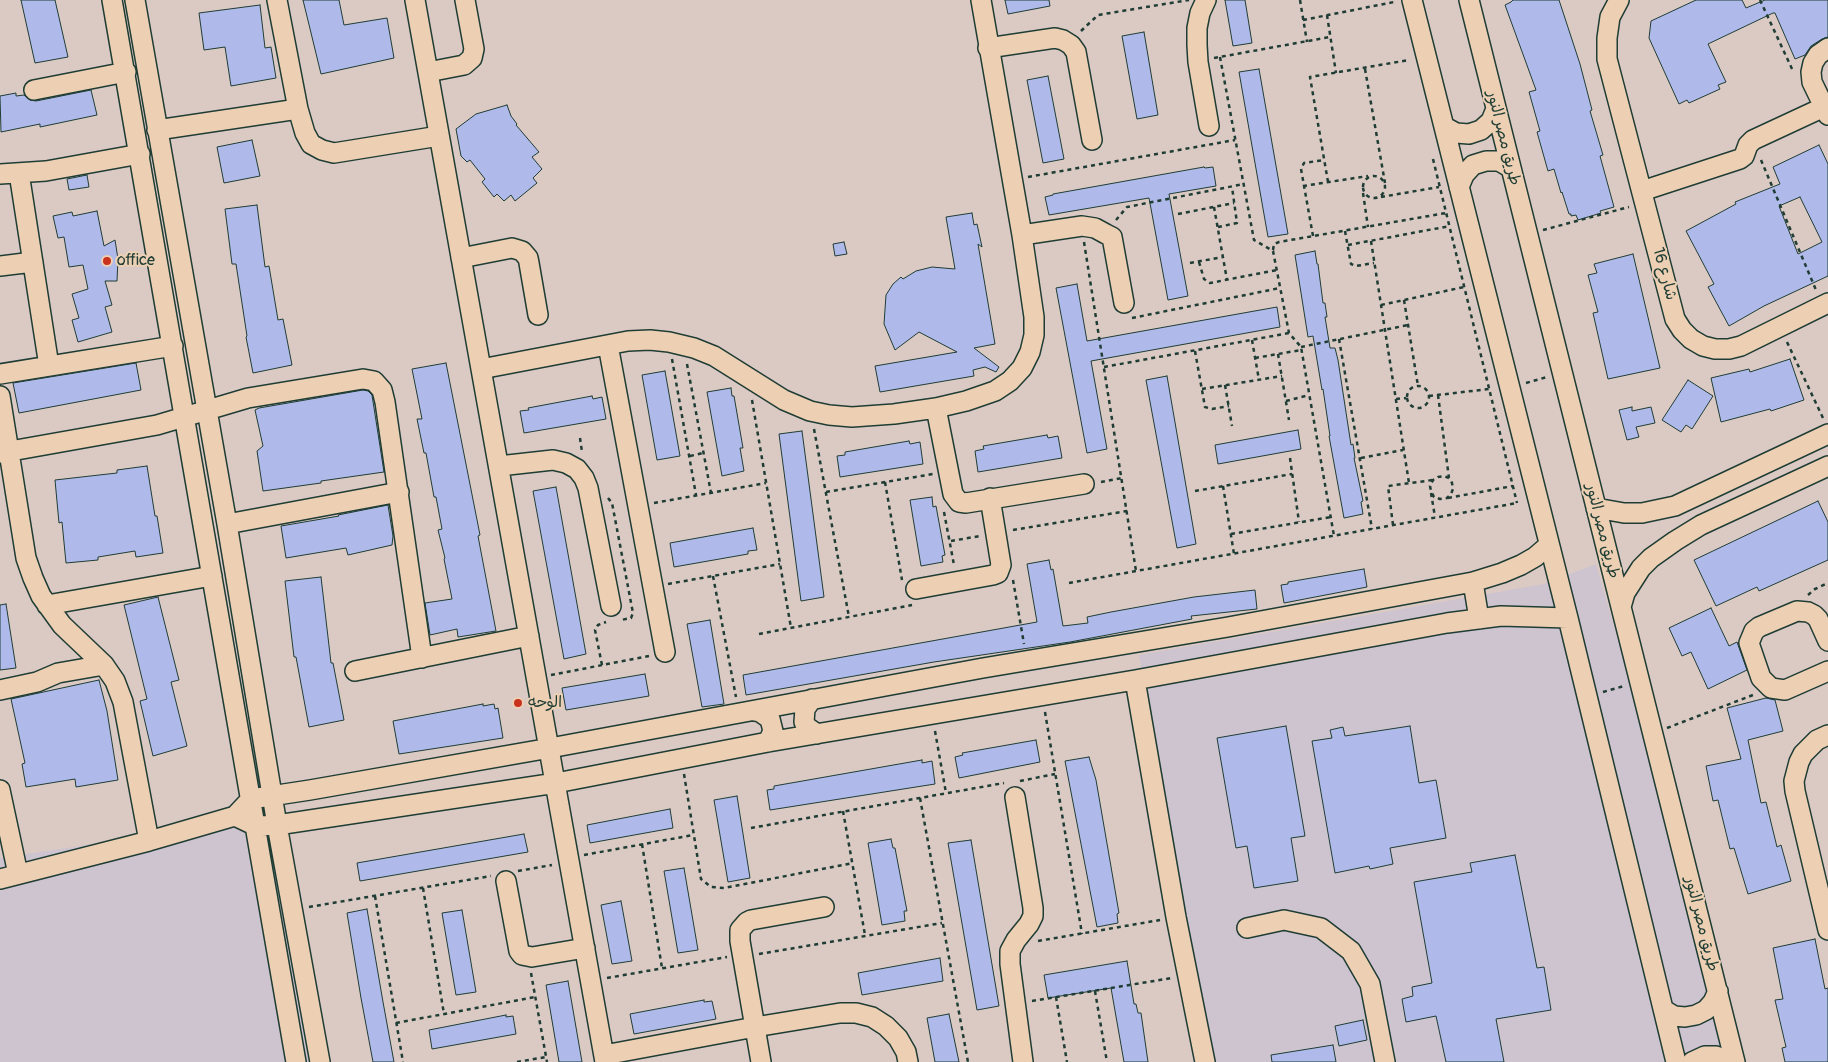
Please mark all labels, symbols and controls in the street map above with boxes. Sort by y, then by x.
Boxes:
street label: طريق مصر النور [1482,89,1524,187]
street label: شارع 16 [1648,246,1680,302]
place label: office [117,251,155,271]
marker: office [101,255,113,267]
street label: طريق مصر النور [1581,482,1623,580]
place label: الوحه [528,693,562,713]
marker: الوحه [512,697,524,709]
street label: طريق مصر النور [1680,875,1722,973]

